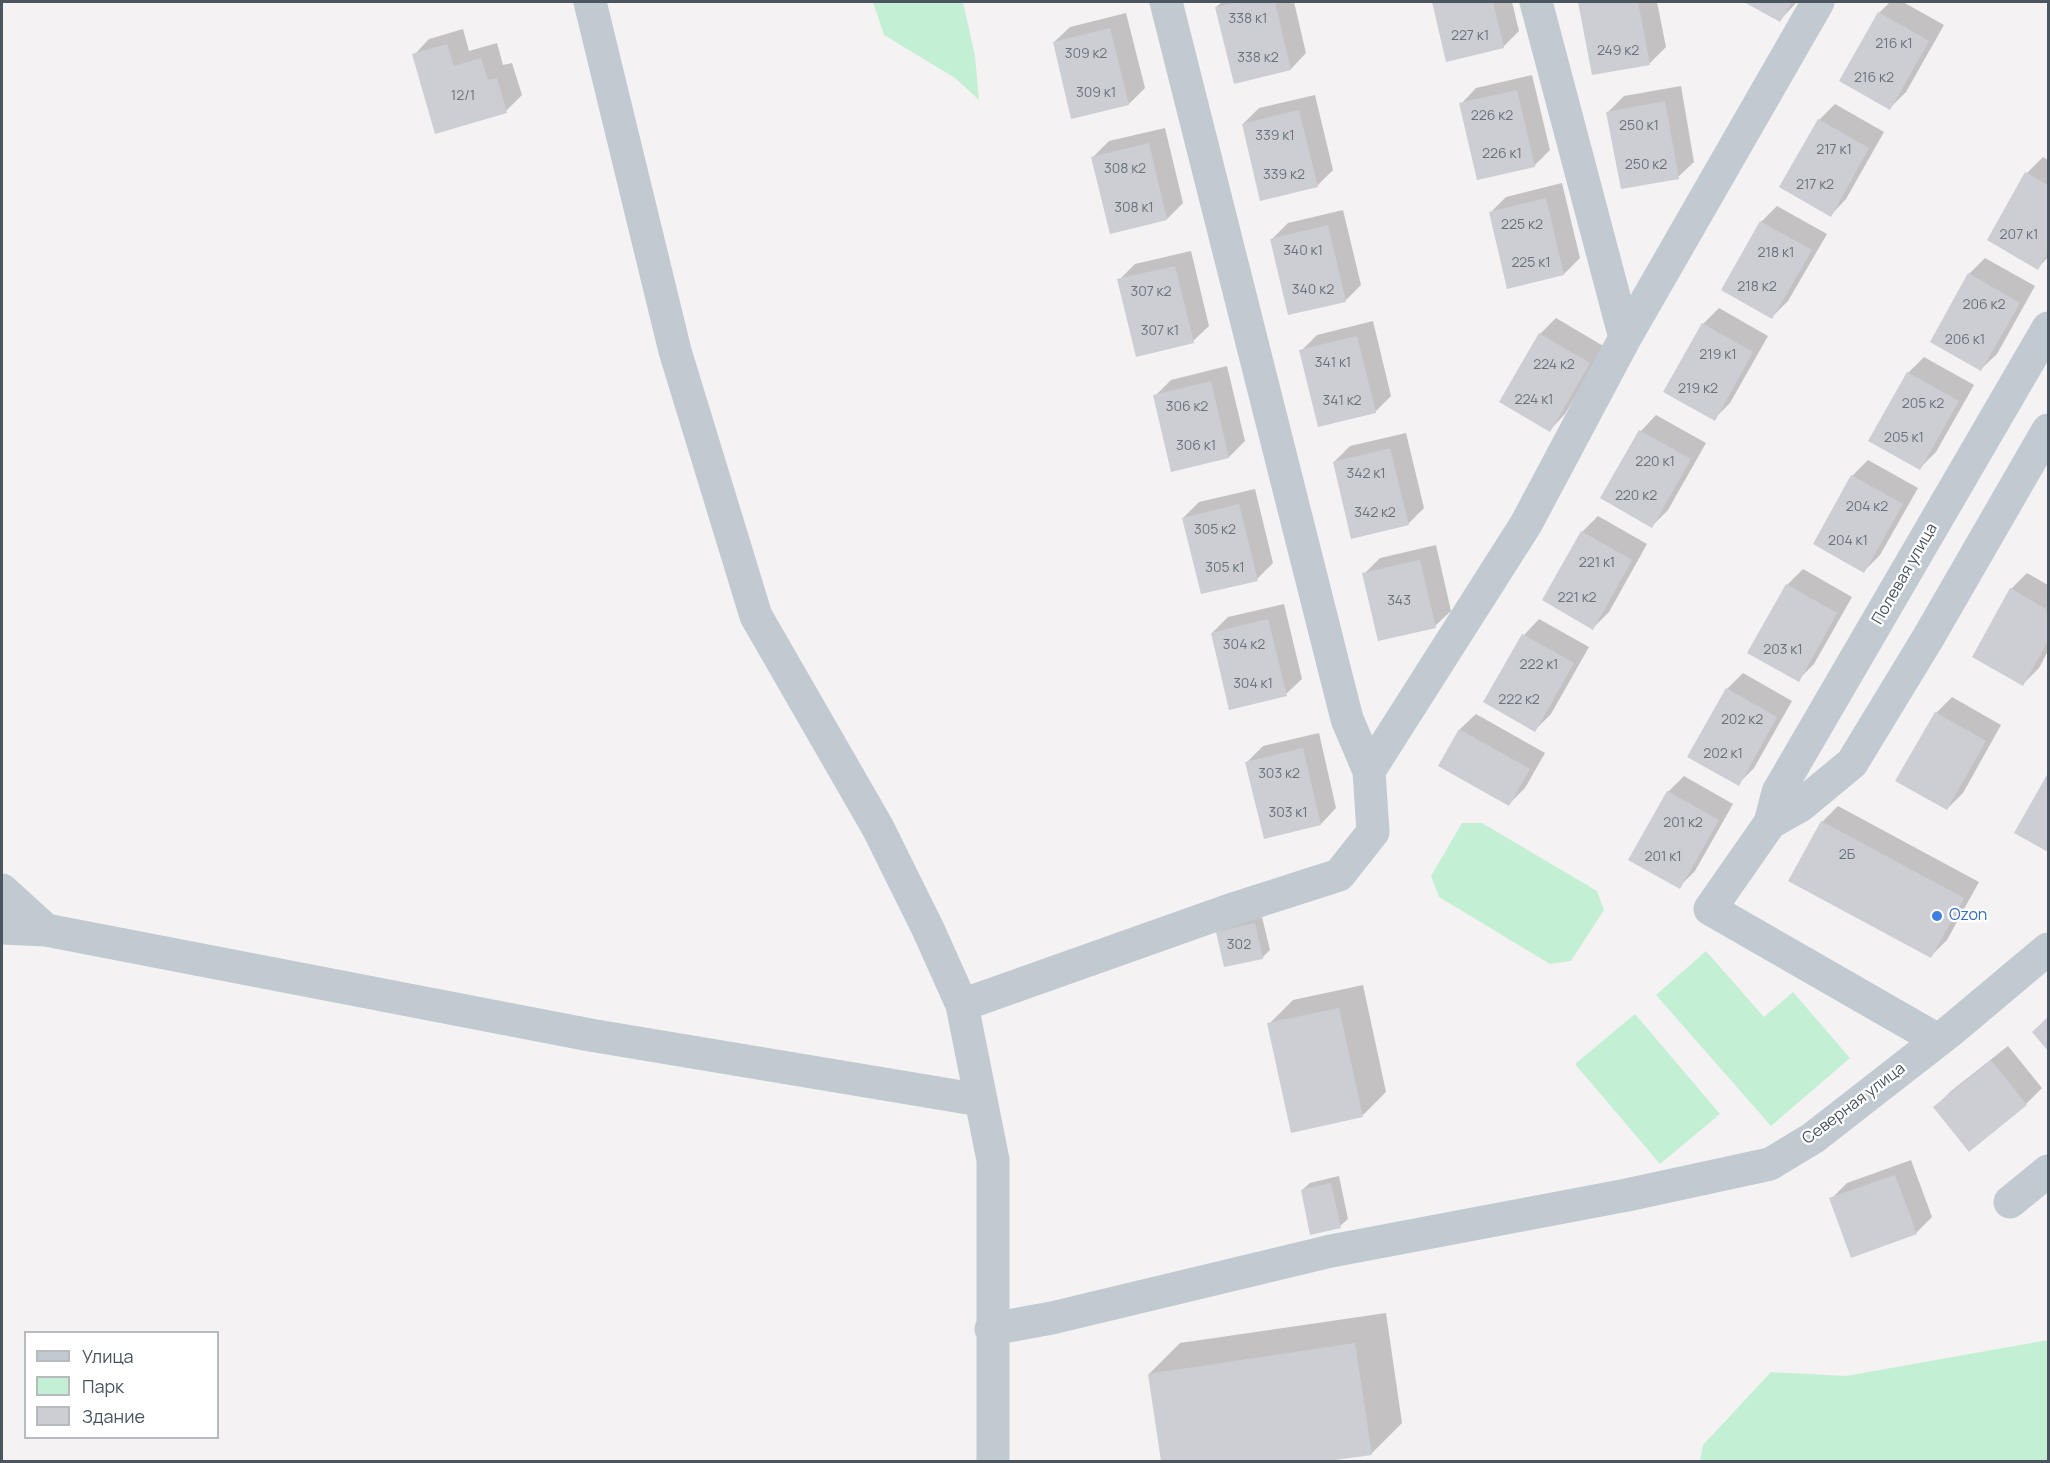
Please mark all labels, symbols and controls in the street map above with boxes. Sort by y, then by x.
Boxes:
house number: 338 к1 [1229,11,1267,27]
house number: 227 к1 [1451,28,1489,44]
house number: 216 к1 [1875,36,1913,52]
house number: 249 к2 [1597,43,1639,59]
house number: 309 к2 [1065,46,1107,62]
house number: 338 к2 [1237,50,1279,66]
house number: 216 к2 [1854,70,1894,86]
house number: 309 к1 [1076,85,1116,101]
house number: 12/1 [451,88,475,104]
house number: 226 к2 [1471,108,1513,124]
house number: 250 к1 [1619,118,1659,134]
house number: 339 к1 [1255,128,1295,144]
house number: 217 к1 [1816,142,1852,158]
house number: 226 к1 [1482,146,1522,162]
house number: 250 к2 [1625,157,1667,173]
house number: 308 к2 [1104,161,1146,177]
house number: 339 к2 [1263,167,1305,183]
house number: 217 к2 [1796,177,1834,193]
house number: 308 к1 [1114,200,1154,216]
house number: 225 к2 [1501,217,1543,233]
house number: 207 к1 [2000,227,2038,243]
house number: 340 к1 [1283,243,1323,259]
house number: 218 к1 [1758,245,1794,261]
house number: 225 к1 [1511,255,1551,271]
house number: 218 к2 [1737,279,1777,295]
house number: 340 к2 [1292,282,1334,298]
house number: 307 к2 [1130,284,1172,300]
house number: 206 к2 [1963,297,2005,313]
house number: 307 к1 [1141,323,1179,339]
house number: 206 к1 [1945,332,1985,348]
house number: 219 к1 [1699,347,1737,363]
house number: 341 к1 [1315,355,1351,371]
house number: 224 к2 [1533,357,1575,373]
house number: 219 к2 [1678,381,1718,397]
house number: 224 к1 [1514,392,1554,408]
house number: 341 к2 [1322,393,1362,409]
house number: 205 к2 [1902,396,1944,412]
house number: 306 к2 [1166,399,1208,415]
house number: 205 к1 [1884,430,1924,446]
house number: 306 к1 [1176,438,1216,454]
house number: 220 к1 [1635,454,1675,470]
house number: 342 к1 [1346,466,1386,482]
house number: 220 к2 [1615,488,1657,504]
house number: 204 к2 [1846,499,1888,515]
house number: 342 к2 [1354,505,1396,521]
street label: Полевая улица [1868,520,1942,628]
house number: 305 к2 [1194,522,1236,538]
house number: 204 к1 [1828,533,1868,549]
house number: 221 к1 [1579,555,1615,571]
house number: 305 к1 [1205,560,1245,576]
house number: 221 к2 [1557,590,1597,606]
house number: 343 [1387,593,1411,609]
house number: 304 к2 [1223,637,1265,653]
house number: 203 к1 [1763,642,1803,658]
house number: 222 к1 [1519,657,1559,673]
house number: 304 к1 [1233,676,1273,692]
house number: 222 к2 [1498,692,1540,708]
house number: 202 к2 [1721,712,1763,728]
house number: 202 к1 [1703,746,1743,762]
house number: 303 к2 [1258,766,1300,782]
house number: 303 к1 [1268,805,1308,821]
house number: 201 к2 [1663,815,1703,831]
house number: 2Б [1839,847,1855,863]
house number: 201 к1 [1644,849,1682,865]
place label: Ozon [1949,906,1987,926]
marker: Ozon [1930,909,1944,923]
house number: 302 [1227,937,1251,953]
street label: Северная улица [1799,1059,1909,1149]
legend [24,1331,219,1439]
text: Улица [82,1344,134,1368]
text: Парк [82,1374,124,1398]
text: Здание [82,1404,145,1428]

